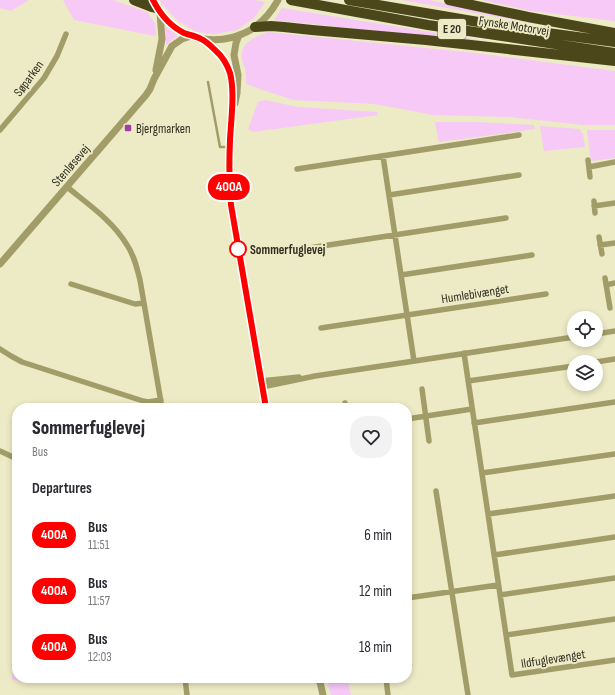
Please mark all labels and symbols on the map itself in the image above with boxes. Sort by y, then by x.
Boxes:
street label: Fynske Motorvej [478,13,550,39]
road number: E 20 [438,19,466,39]
street label: Søparken [10,57,47,100]
place label: Bjergmarken [136,121,191,137]
marker: Bjergmarken [123,123,133,133]
street label: Stenløsevej [48,141,93,190]
line badge: 400A [201,174,257,200]
marker: Sommerfuglevej [229,240,247,258]
place label: Sommerfuglevej [250,242,326,258]
street label: Humlebivænget [440,281,510,307]
street label: Ildfuglevænget [520,646,586,672]

